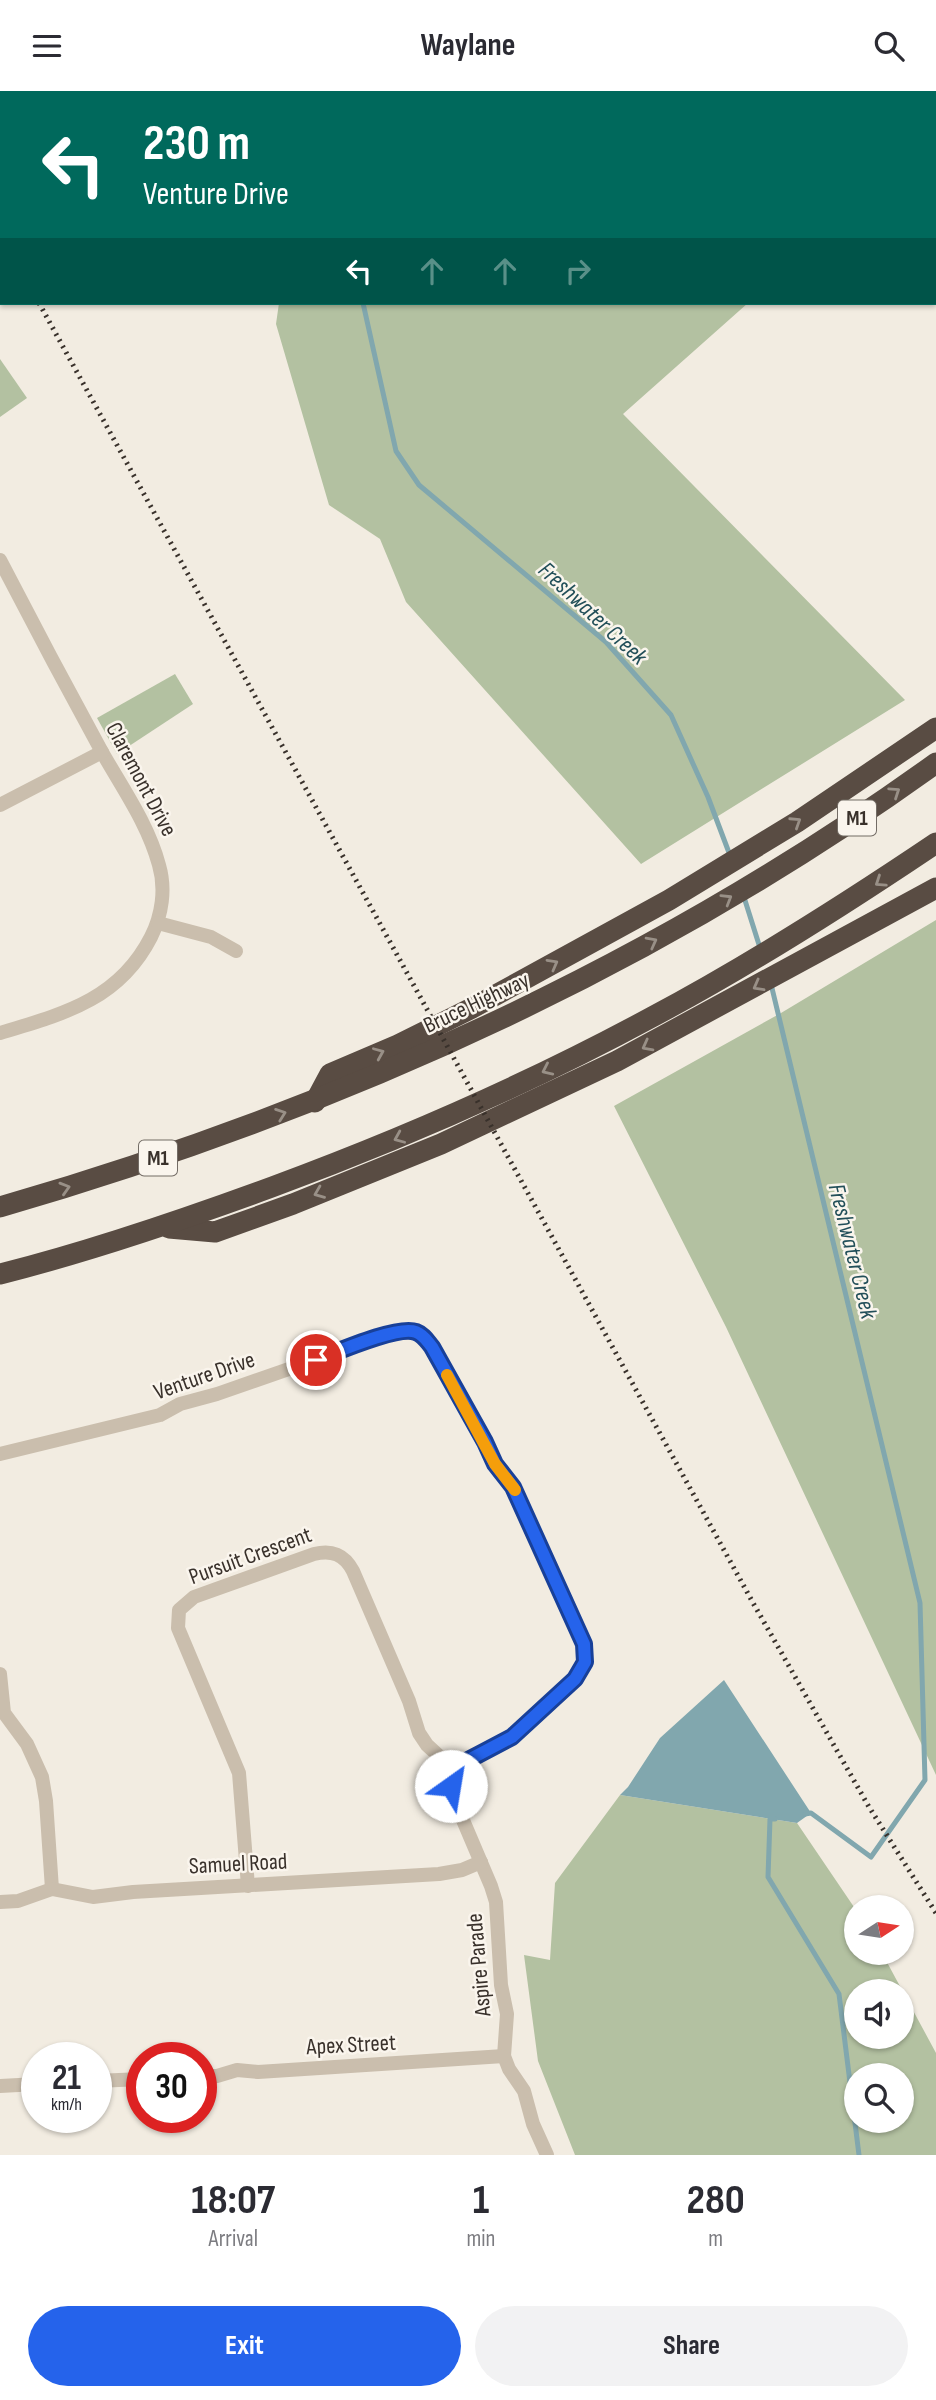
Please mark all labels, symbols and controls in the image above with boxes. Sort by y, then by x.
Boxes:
text: Waylane [420,26,516,65]
icon: menu [28,27,66,65]
icon: search [870,27,908,65]
text: 230 m [143,115,250,174]
icon: left [28,119,119,210]
text: Venture Drive [143,175,289,214]
icon: left [340,252,378,290]
icon: ahead [413,252,451,290]
icon: ahead [486,252,524,290]
icon: right [559,252,597,290]
water label: Freshwater Creek [532,556,654,672]
street label: Claremont Drive [99,718,183,841]
one-way arrow [887,788,900,800]
road number: M1 [838,801,876,835]
one-way arrow [789,818,802,831]
one-way arrow [874,873,887,886]
one-way arrow [720,894,733,907]
one-way arrow [644,937,657,951]
one-way arrow [546,959,558,972]
street label: Bruce Highway [419,966,534,1040]
one-way arrow [753,978,765,992]
one-way arrow [642,1037,654,1051]
one-way arrow [372,1048,384,1062]
one-way arrow [542,1062,554,1076]
one-way arrow [274,1108,286,1122]
one-way arrow [394,1129,406,1143]
road number: M1 [139,1141,177,1175]
water label: Freshwater Creek [822,1181,884,1323]
one-way arrow [59,1182,71,1197]
one-way arrow [314,1185,326,1199]
pin [286,1330,346,1390]
icon: arrive [297,1341,335,1379]
street label: Venture Drive [150,1346,258,1406]
street label: Pursuit Crescent [185,1521,316,1591]
position arrow [414,1749,488,1823]
street label: Samuel Road [188,1847,288,1881]
north arrow [844,1895,914,1965]
map controls [844,1895,914,2133]
street label: Aspire Parade [461,1912,498,2019]
button: sound [844,1979,914,2049]
street label: Apex Street [305,2029,397,2061]
speed limit sign: 30 [126,2042,217,2133]
text: 21 [52,2057,81,2100]
button: search [844,2063,914,2133]
text: km/h [51,2094,82,2115]
text: 18:07 [191,2175,275,2226]
text: 1 [473,2175,489,2226]
text: 280 [687,2175,745,2226]
text: Arrival [208,2225,258,2253]
text: min [466,2225,495,2253]
text: m [708,2225,723,2253]
button: Exit [28,2306,461,2386]
button: Share [475,2306,908,2386]

